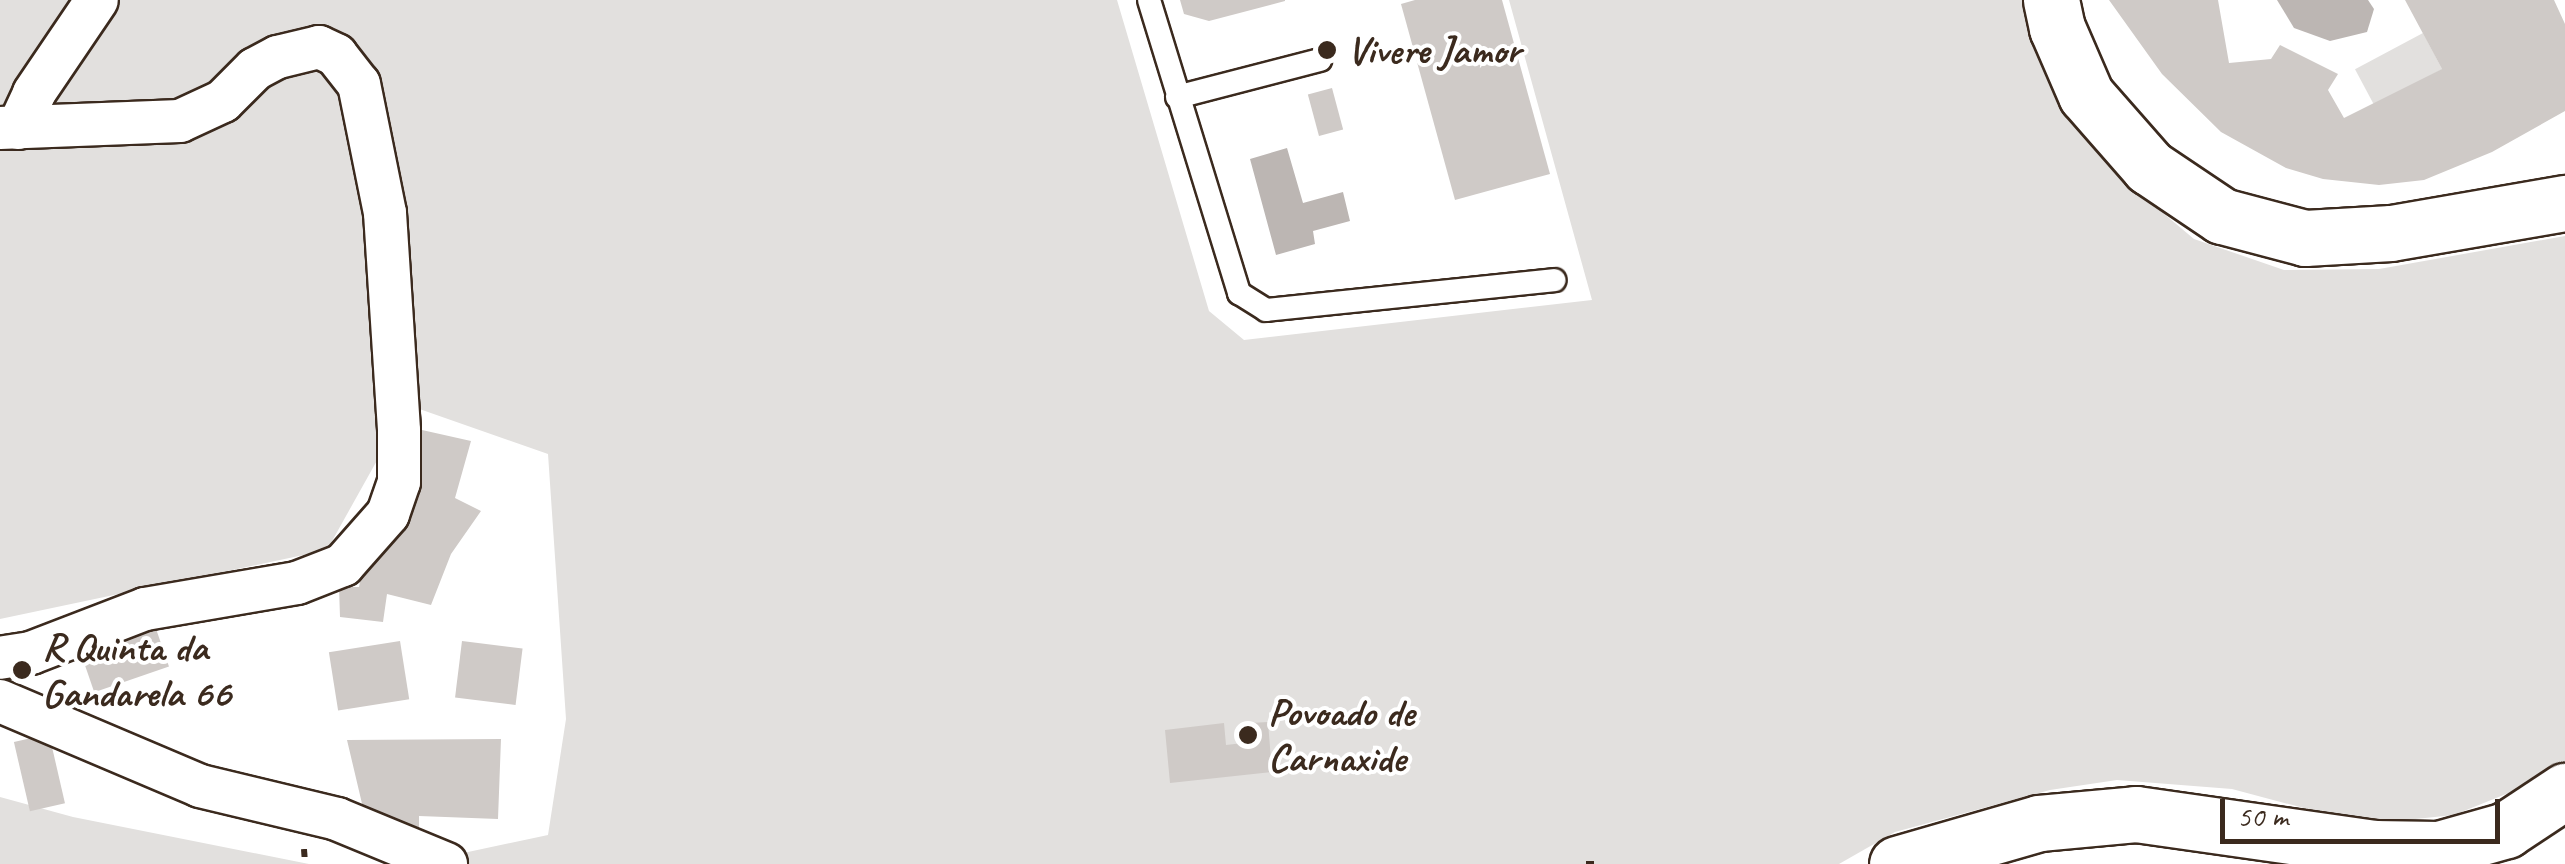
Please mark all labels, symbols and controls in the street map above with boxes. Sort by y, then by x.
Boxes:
place label: Vivere Jamor [1347,26,1521,74]
marker: Vivere Jamor [1316,39,1338,61]
place label: R Quinta da Gandarela 66 [42,623,231,717]
marker: R Quinta da Gandarela 66 [11,659,33,681]
place label: Povoado de Carnaxide [1268,688,1414,782]
marker: Povoado de Carnaxide [1237,724,1259,746]
scale bar [2225,779,2505,841]
text: 50 m [2237,797,2288,835]

